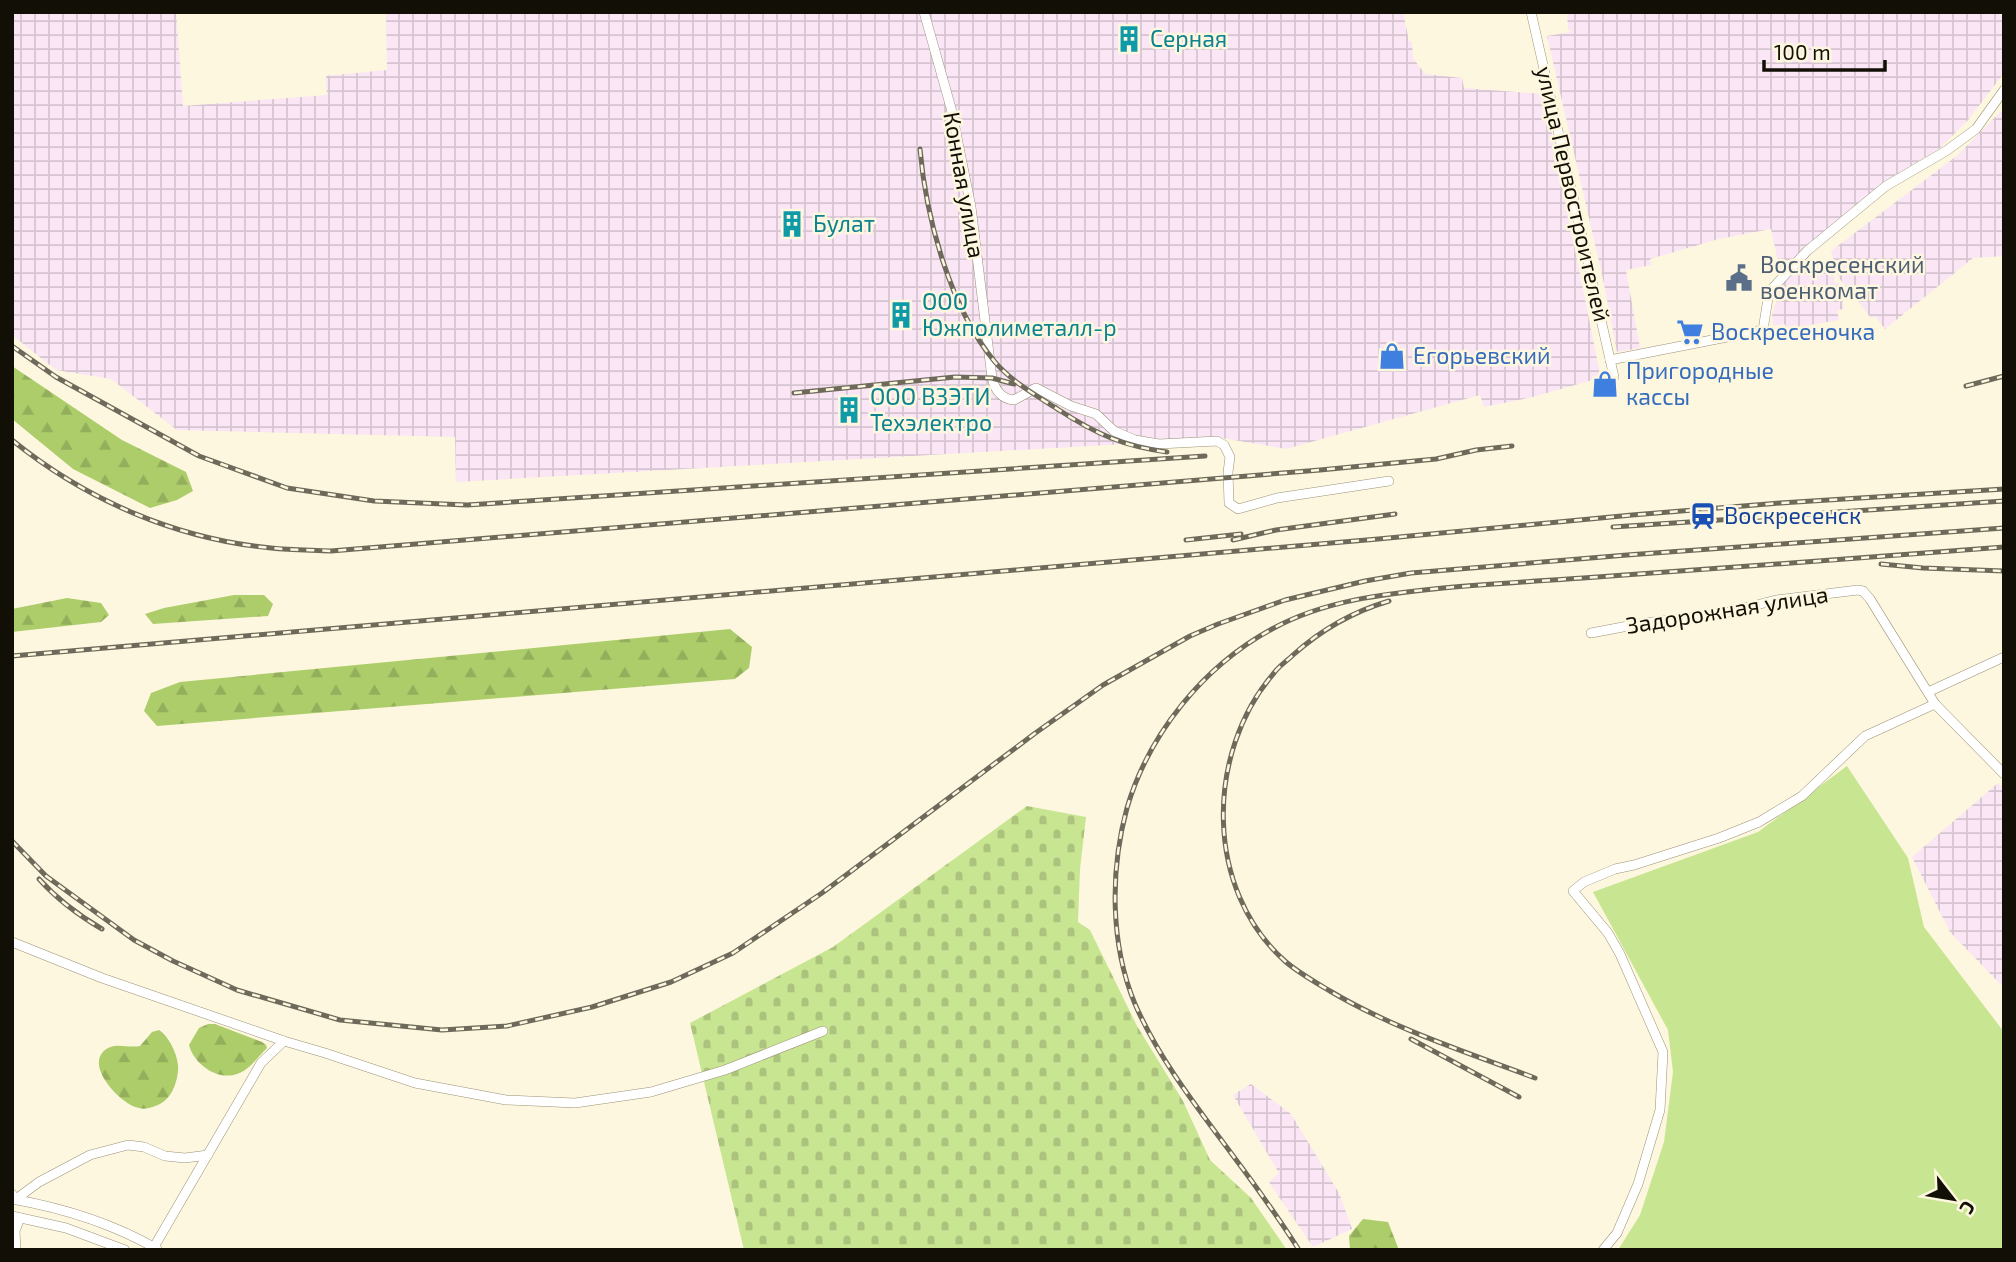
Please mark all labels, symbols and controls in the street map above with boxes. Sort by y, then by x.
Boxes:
building icon: Серная [1114,24,1144,54]
place label: Серная [1150,24,1227,52]
scale bar [1764,28,1885,72]
text: 100 m [1774,39,1831,64]
street label: улица Первостроителей [1530,63,1617,325]
street label: Конная улица [937,109,992,260]
building icon: Булат [777,209,807,239]
place label: Булат [813,209,875,238]
place label: Воскресенский военкомат [1760,250,1924,304]
public building icon: Воскресенский военкомат [1724,263,1754,293]
place label: ООО Южполиметалл-р [922,287,1117,341]
building icon: ООО Южполиметалл-р [886,300,916,330]
supermarket icon: Воскресеночка [1675,317,1705,347]
place label: Воскресеночка [1711,317,1875,345]
shop icon: Егорьевский [1377,341,1407,371]
place label: Егорьевский [1413,341,1551,369]
place label: Пригородные кассы [1626,356,1774,410]
shop icon: Пригородные кассы [1590,369,1620,399]
place label: ООО ВЗЭТИ Техэлектро [870,382,992,436]
building icon: ООО ВЗЭТИ Техэлектро [834,395,864,425]
station icon: Воскресенск [1688,501,1718,531]
place label: Воскресенск [1724,501,1861,529]
street label: Задорожная улица [1624,579,1830,640]
north arrow [1918,1164,1988,1234]
text: С [1955,1197,1981,1219]

